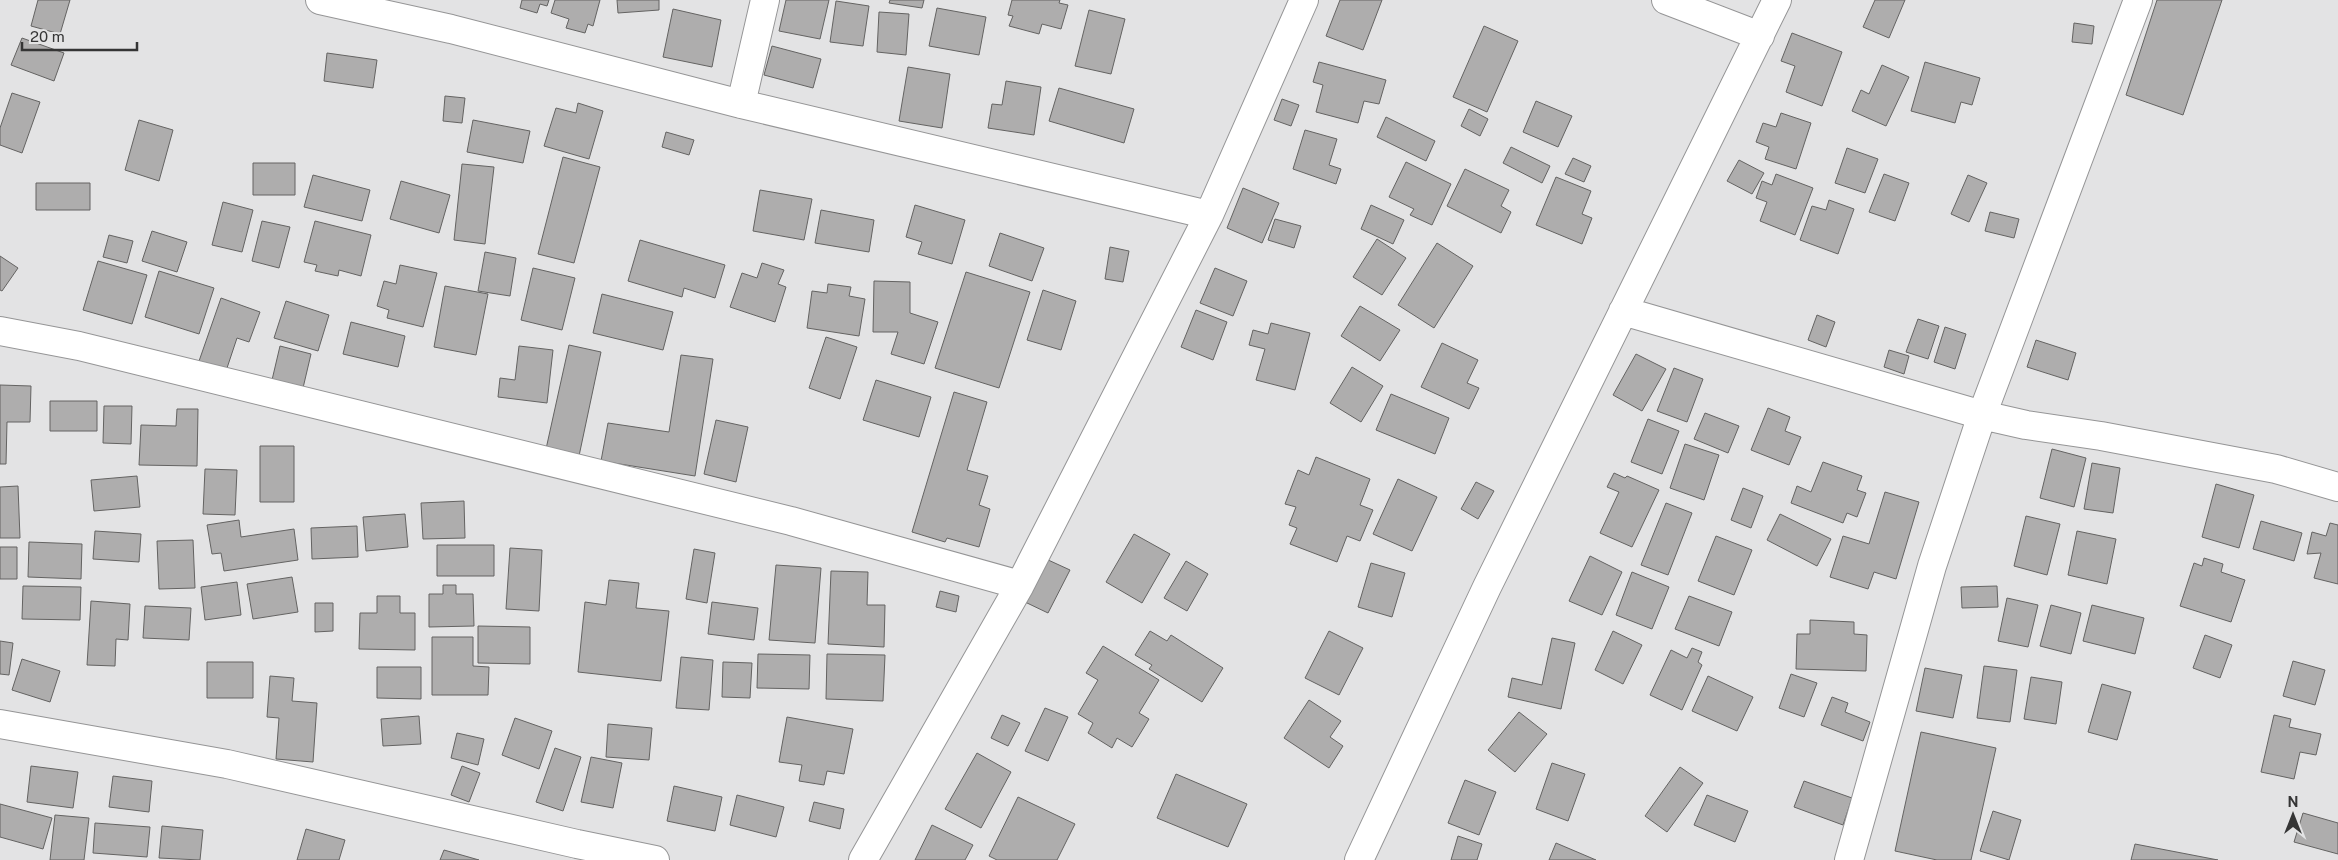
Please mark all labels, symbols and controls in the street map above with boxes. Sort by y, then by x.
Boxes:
scale bar [22,20,138,52]
text: 20 m [30,28,65,45]
north arrow [2268,790,2318,840]
text: N [2288,794,2298,810]

